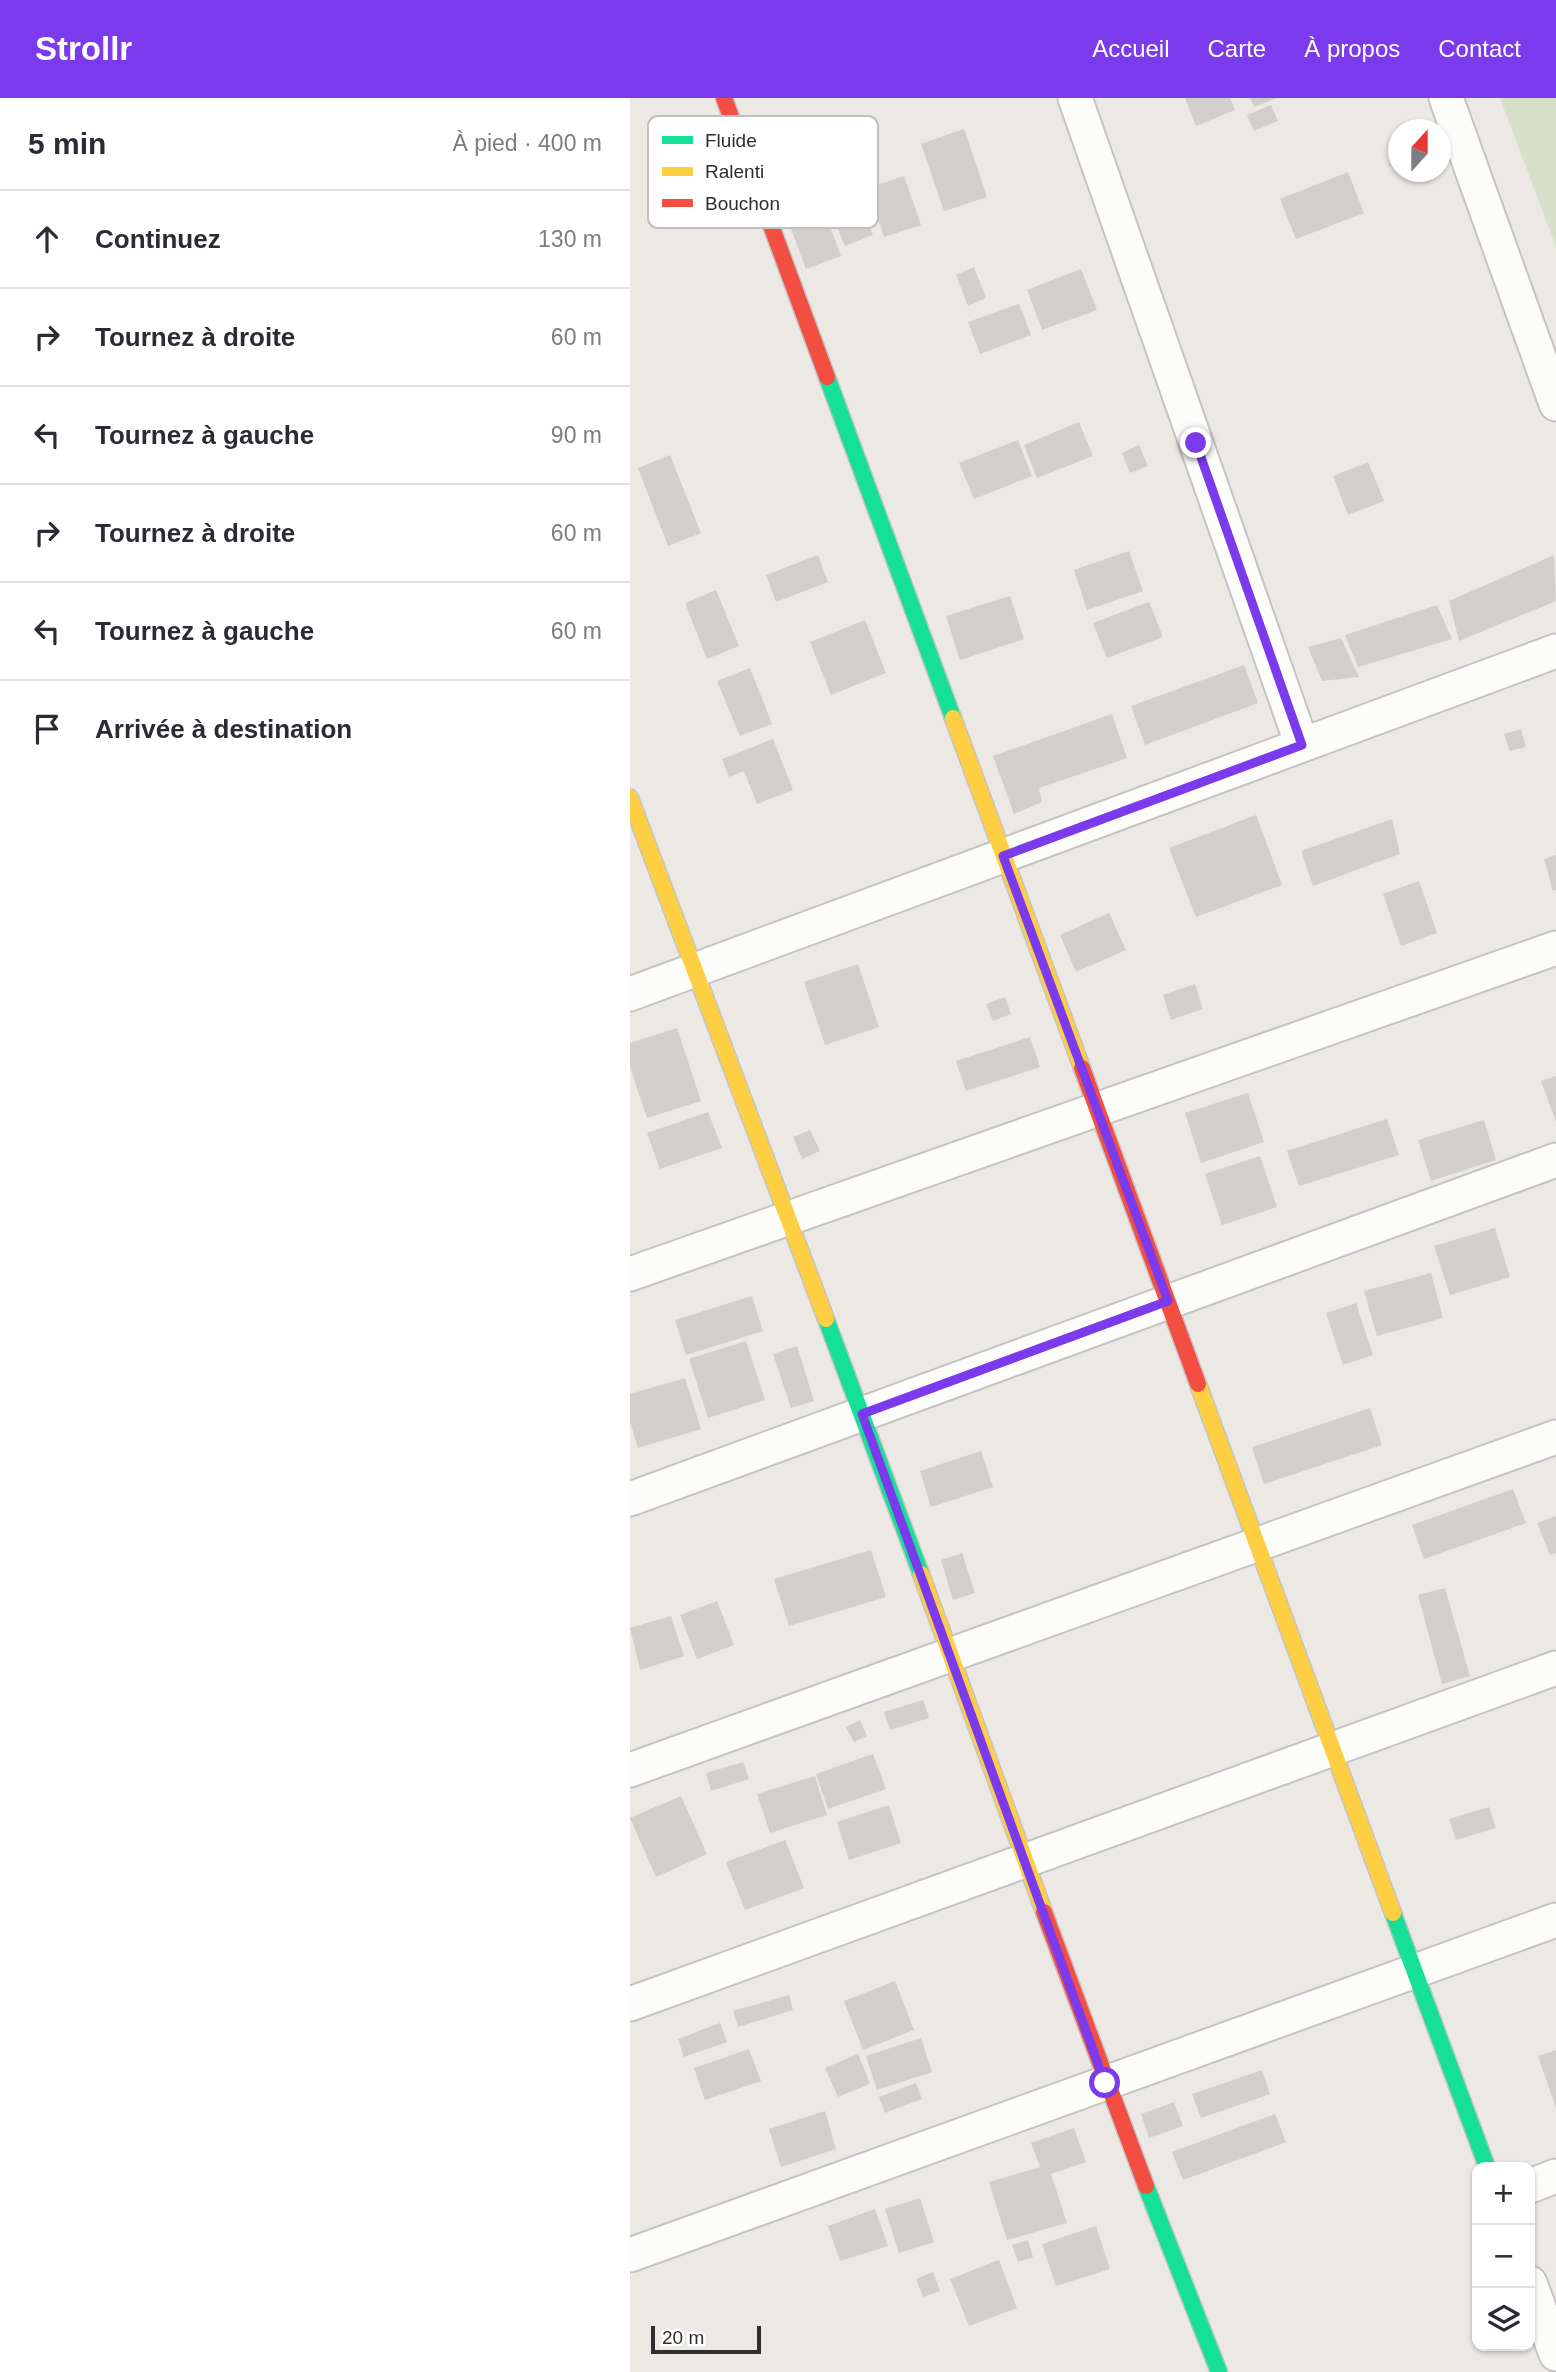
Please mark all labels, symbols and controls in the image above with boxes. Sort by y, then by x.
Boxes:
text: Strollr [35,30,132,67]
text: Accueil [1092,35,1170,62]
text: Carte [1208,35,1266,62]
text: À propos [1304,35,1400,62]
text: Contact [1438,35,1521,62]
legend [648,116,878,228]
north arrow [1388,119,1451,182]
text: 5 min [28,127,106,160]
text: À pied · 400 m [452,130,602,156]
text: Fluide [705,130,757,151]
text: Ralenti [705,161,764,182]
text: Bouchon [705,193,780,214]
icon: ahead [28,220,66,258]
text: Continuez [95,224,221,254]
text: 130 m [538,226,602,252]
icon: right [28,318,66,356]
text: Tournez à droite [95,322,295,352]
text: 60 m [551,324,602,350]
icon: left [28,416,66,454]
text: Tournez à gauche [95,420,314,450]
text: 90 m [551,422,602,448]
route end [1180,427,1211,458]
icon: right [28,514,66,552]
text: Tournez à droite [95,518,295,548]
text: 60 m [551,520,602,546]
icon: left [28,612,66,650]
text: Tournez à gauche [95,616,314,646]
text: 60 m [551,618,602,644]
icon: arrive [28,710,66,748]
text: Arrivée à destination [95,714,352,744]
route start [1089,2067,1120,2098]
map controls [1472,2162,1535,2351]
button: + [1472,2162,1535,2225]
button: − [1472,2225,1535,2288]
button: layers [1472,2288,1535,2351]
scale bar [651,2323,761,2355]
text: 20 m [662,2327,704,2348]

